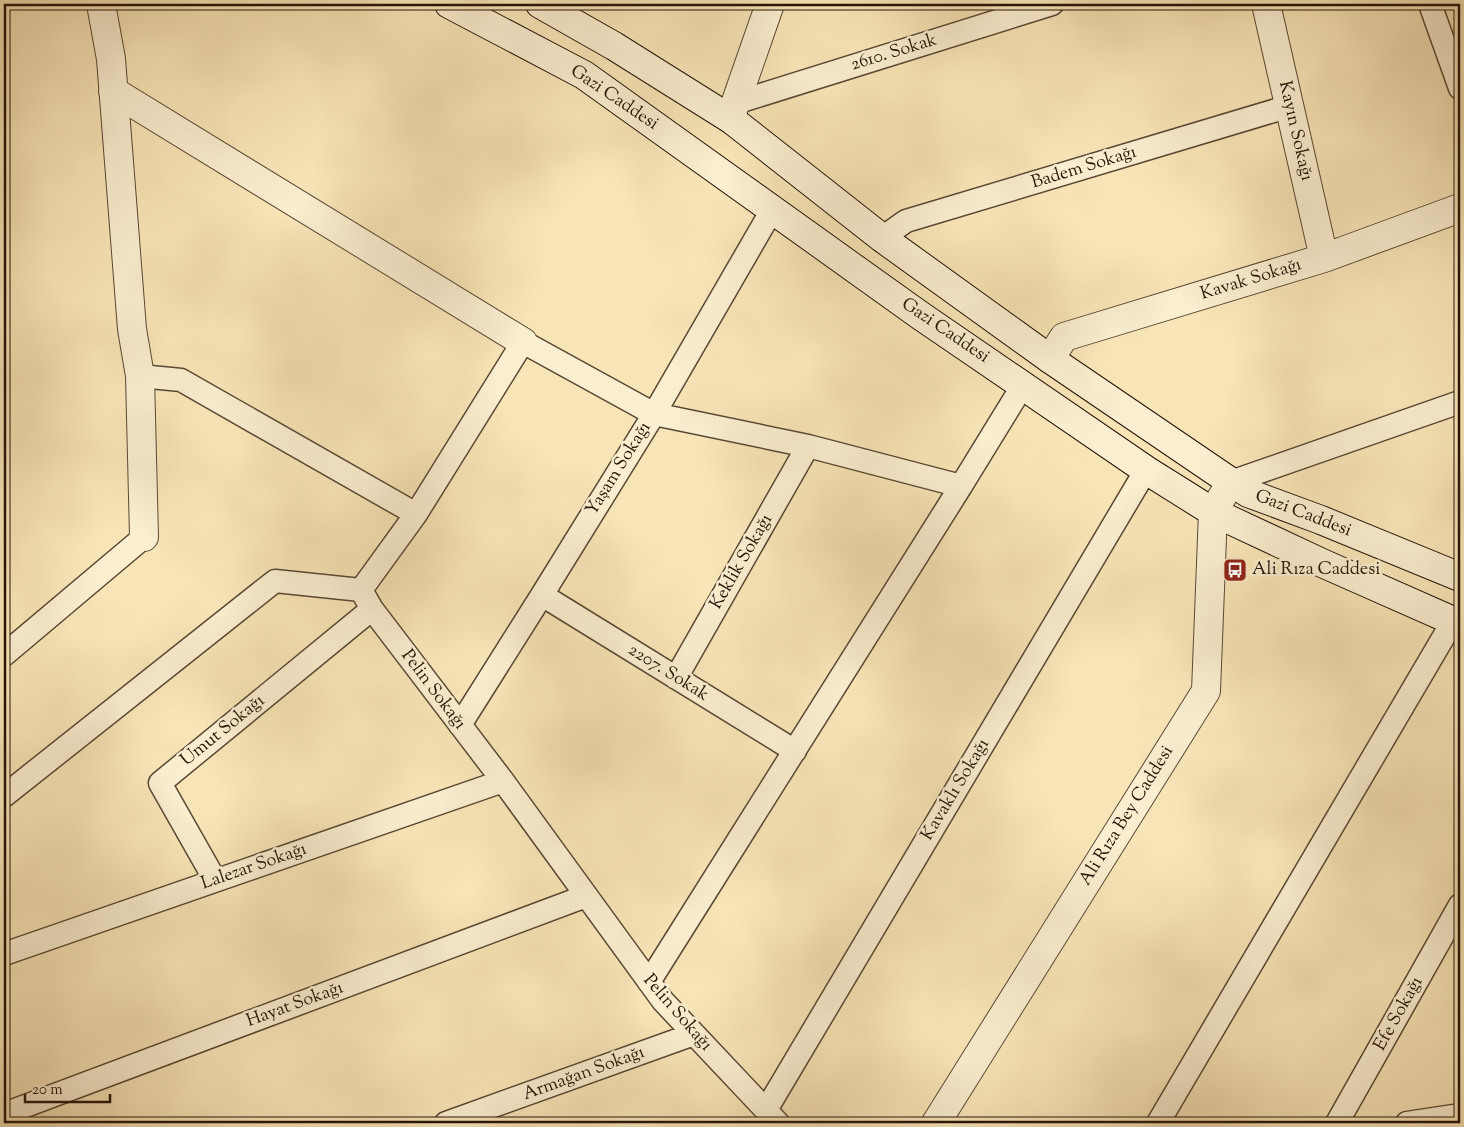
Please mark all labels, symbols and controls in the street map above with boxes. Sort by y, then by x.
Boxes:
street label: 2610. Sokak [848,28,941,78]
street label: Gazi Caddesi [565,59,663,137]
street label: Kayın Sokağı [1271,78,1319,184]
street label: Badem Sokağı [1028,140,1140,196]
street label: Kavak Sokağı [1197,252,1305,308]
street label: Gazi Caddesi [896,292,994,370]
street label: Yaşam Sokağı [580,417,658,521]
street label: Gazi Caddesi [1251,484,1355,544]
street label: Keklik Sokağı [704,509,780,615]
bus stop icon: Ali Rıza Caddesi [1222,557,1248,583]
place label: Ali Rıza Caddesi [1252,557,1380,583]
street label: 2207. Sokak [622,638,714,708]
street label: Pelin Sokağı [394,644,472,736]
street label: Umut Sokağı [175,689,271,773]
street label: Kavaklı Sokağı [915,734,997,846]
street label: Ali Rıza Bey Caddesi [1073,741,1181,891]
street label: Lalezar Sokağı [198,837,310,897]
street label: Pelin Sokağı [636,969,718,1057]
street label: Efe Sokağı [1368,972,1430,1056]
street label: Hayat Sokağı [243,975,347,1035]
street label: Armağan Sokağı [520,1040,648,1108]
scale bar [25,1072,110,1104]
text: 20 m [32,1080,63,1101]

